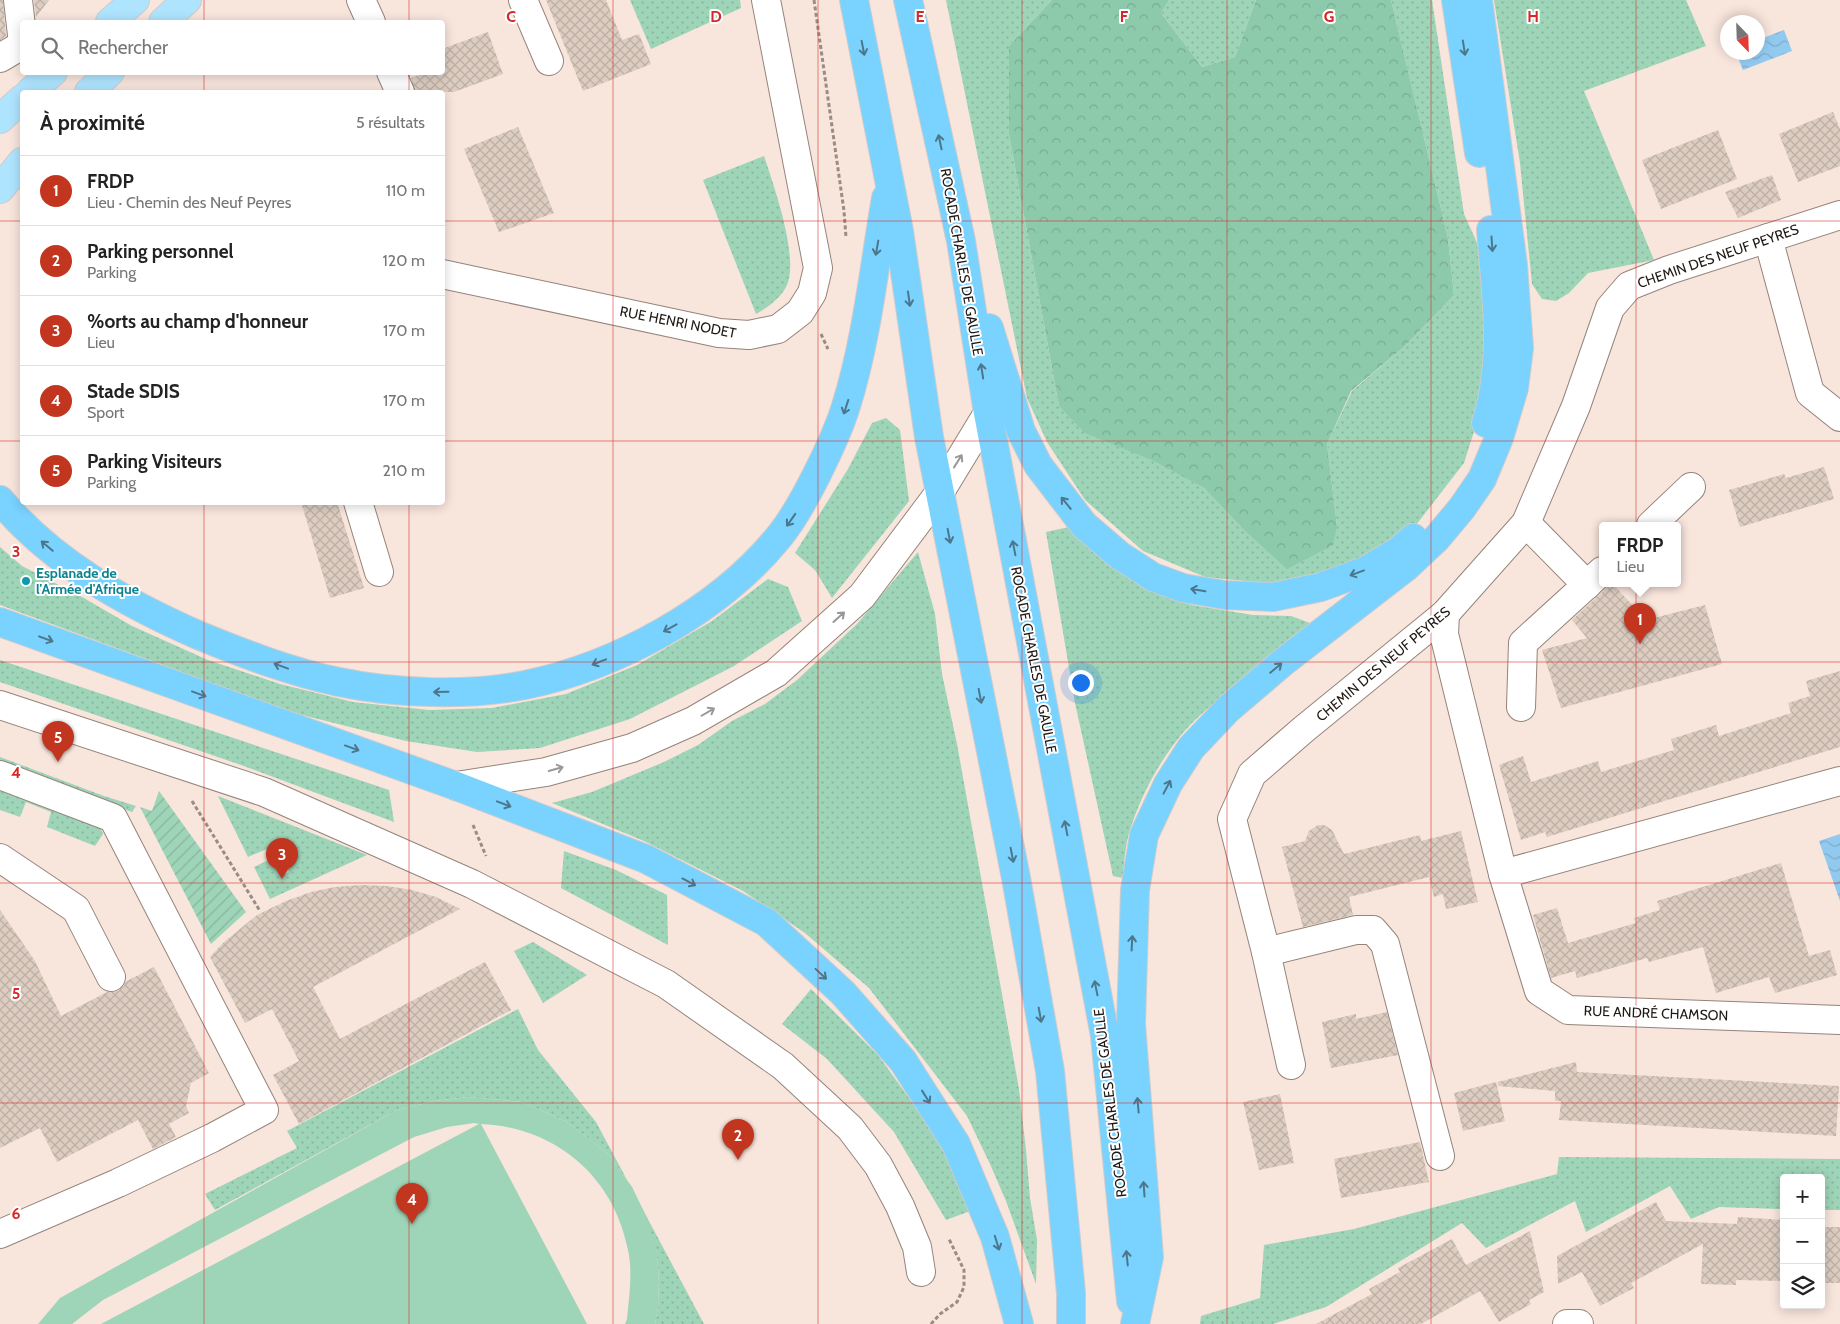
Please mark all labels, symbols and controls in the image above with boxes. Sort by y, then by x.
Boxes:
text: C [506,7,516,26]
text: D [710,7,722,26]
text: E [915,7,925,26]
text: F [1120,7,1129,26]
text: G [1324,7,1334,26]
text: H [1527,7,1539,26]
north arrow [1720,15,1765,60]
search box [20,20,445,75]
icon: search [38,34,66,62]
text: Rechercher [78,36,168,59]
one-way arrow [859,39,869,55]
one-way arrow [1459,40,1469,56]
text: À proximité [40,110,145,135]
text: 5 résultats [356,113,425,132]
one-way arrow [934,134,944,150]
street label: ROCADE CHARLES DE GAULLE [937,167,987,357]
text: FRDP [87,170,134,193]
text: 1 [53,181,59,200]
text: 110 m [386,181,425,200]
text: Lieu · Chemin des Neuf Peyres [87,193,291,212]
street label: CHEMIN DES NEUF PEYRES [1635,220,1801,292]
one-way arrow [1487,235,1496,251]
one-way arrow [872,239,882,255]
text: Parking personnel [87,240,233,263]
text: 2 [52,251,60,270]
text: 120 m [383,251,425,270]
text: Parking [87,263,136,282]
one-way arrow [904,291,914,307]
street label: RUE HENRI NODET [618,302,738,342]
text: %orts au champ d'honneur [87,310,308,333]
text: 3 [52,321,60,340]
text: 170 m [383,321,425,340]
text: Lieu [87,333,115,352]
one-way arrow [976,363,986,379]
text: Stade SDIS [87,380,180,403]
text: 4 [51,391,61,410]
text: 170 m [383,391,425,410]
one-way arrow [840,398,850,414]
text: Sport [87,403,124,422]
text: Parking Visiteurs [87,450,222,473]
one-way arrow [954,455,964,469]
text: 5 [52,461,60,480]
text: 210 m [383,461,425,480]
text: Parking [87,473,136,492]
one-way arrow [1061,497,1072,510]
one-way arrow [785,513,795,527]
popup [1599,522,1681,587]
one-way arrow [944,528,954,544]
text: FRDP [1617,534,1663,557]
one-way arrow [41,540,54,551]
one-way arrow [1008,540,1018,556]
text: 3 [12,542,20,561]
text: Lieu [1617,557,1645,576]
place label: Esplanade de l'Armée d'Afrique [36,564,139,598]
street label: ROCADE CHARLES DE GAULLE [1007,565,1061,755]
one-way arrow [1350,569,1365,578]
marker: Esplanade de l'Armée d'Afrique [20,575,32,587]
one-way arrow [1191,585,1207,595]
street label: CHEMIN DES NEUF PEYRES [1312,603,1454,725]
pin: 1 [1624,603,1656,644]
one-way arrow [832,612,845,623]
one-way arrow [663,623,678,633]
one-way arrow [38,635,53,644]
one-way arrow [592,657,607,667]
one-way arrow [274,661,289,670]
one-way arrow [1269,662,1282,673]
your location [1068,670,1094,696]
one-way arrow [433,687,449,696]
one-way arrow [976,687,986,703]
one-way arrow [190,690,206,699]
one-way arrow [700,707,715,717]
pin: 5 [42,721,74,762]
one-way arrow [344,744,360,754]
text: 4 [11,763,21,782]
one-way arrow [548,764,564,774]
one-way arrow [1162,779,1172,794]
one-way arrow [496,800,512,809]
one-way arrow [1060,820,1070,836]
pin: 3 [266,838,298,879]
one-way arrow [1008,847,1017,863]
one-way arrow [681,878,696,887]
one-way arrow [1128,935,1137,951]
one-way arrow [815,968,828,980]
one-way arrow [1090,980,1100,996]
text: 5 [12,984,20,1003]
street label: RUE ANDRÉ CHAMSON [1583,1001,1729,1025]
one-way arrow [1036,1007,1046,1023]
street label: ROCADE CHARLES DE GAULLE [1089,1007,1131,1198]
one-way arrow [921,1090,932,1104]
one-way arrow [1133,1097,1143,1113]
pin: 2 [722,1119,754,1160]
map controls [1780,1174,1825,1309]
button: + [1780,1174,1825,1219]
one-way arrow [1139,1182,1148,1198]
pin: 4 [396,1183,428,1224]
text: 6 [12,1204,21,1223]
button: − [1780,1219,1825,1264]
one-way arrow [992,1234,1002,1250]
one-way arrow [1122,1250,1132,1266]
button: layers [1780,1264,1825,1309]

